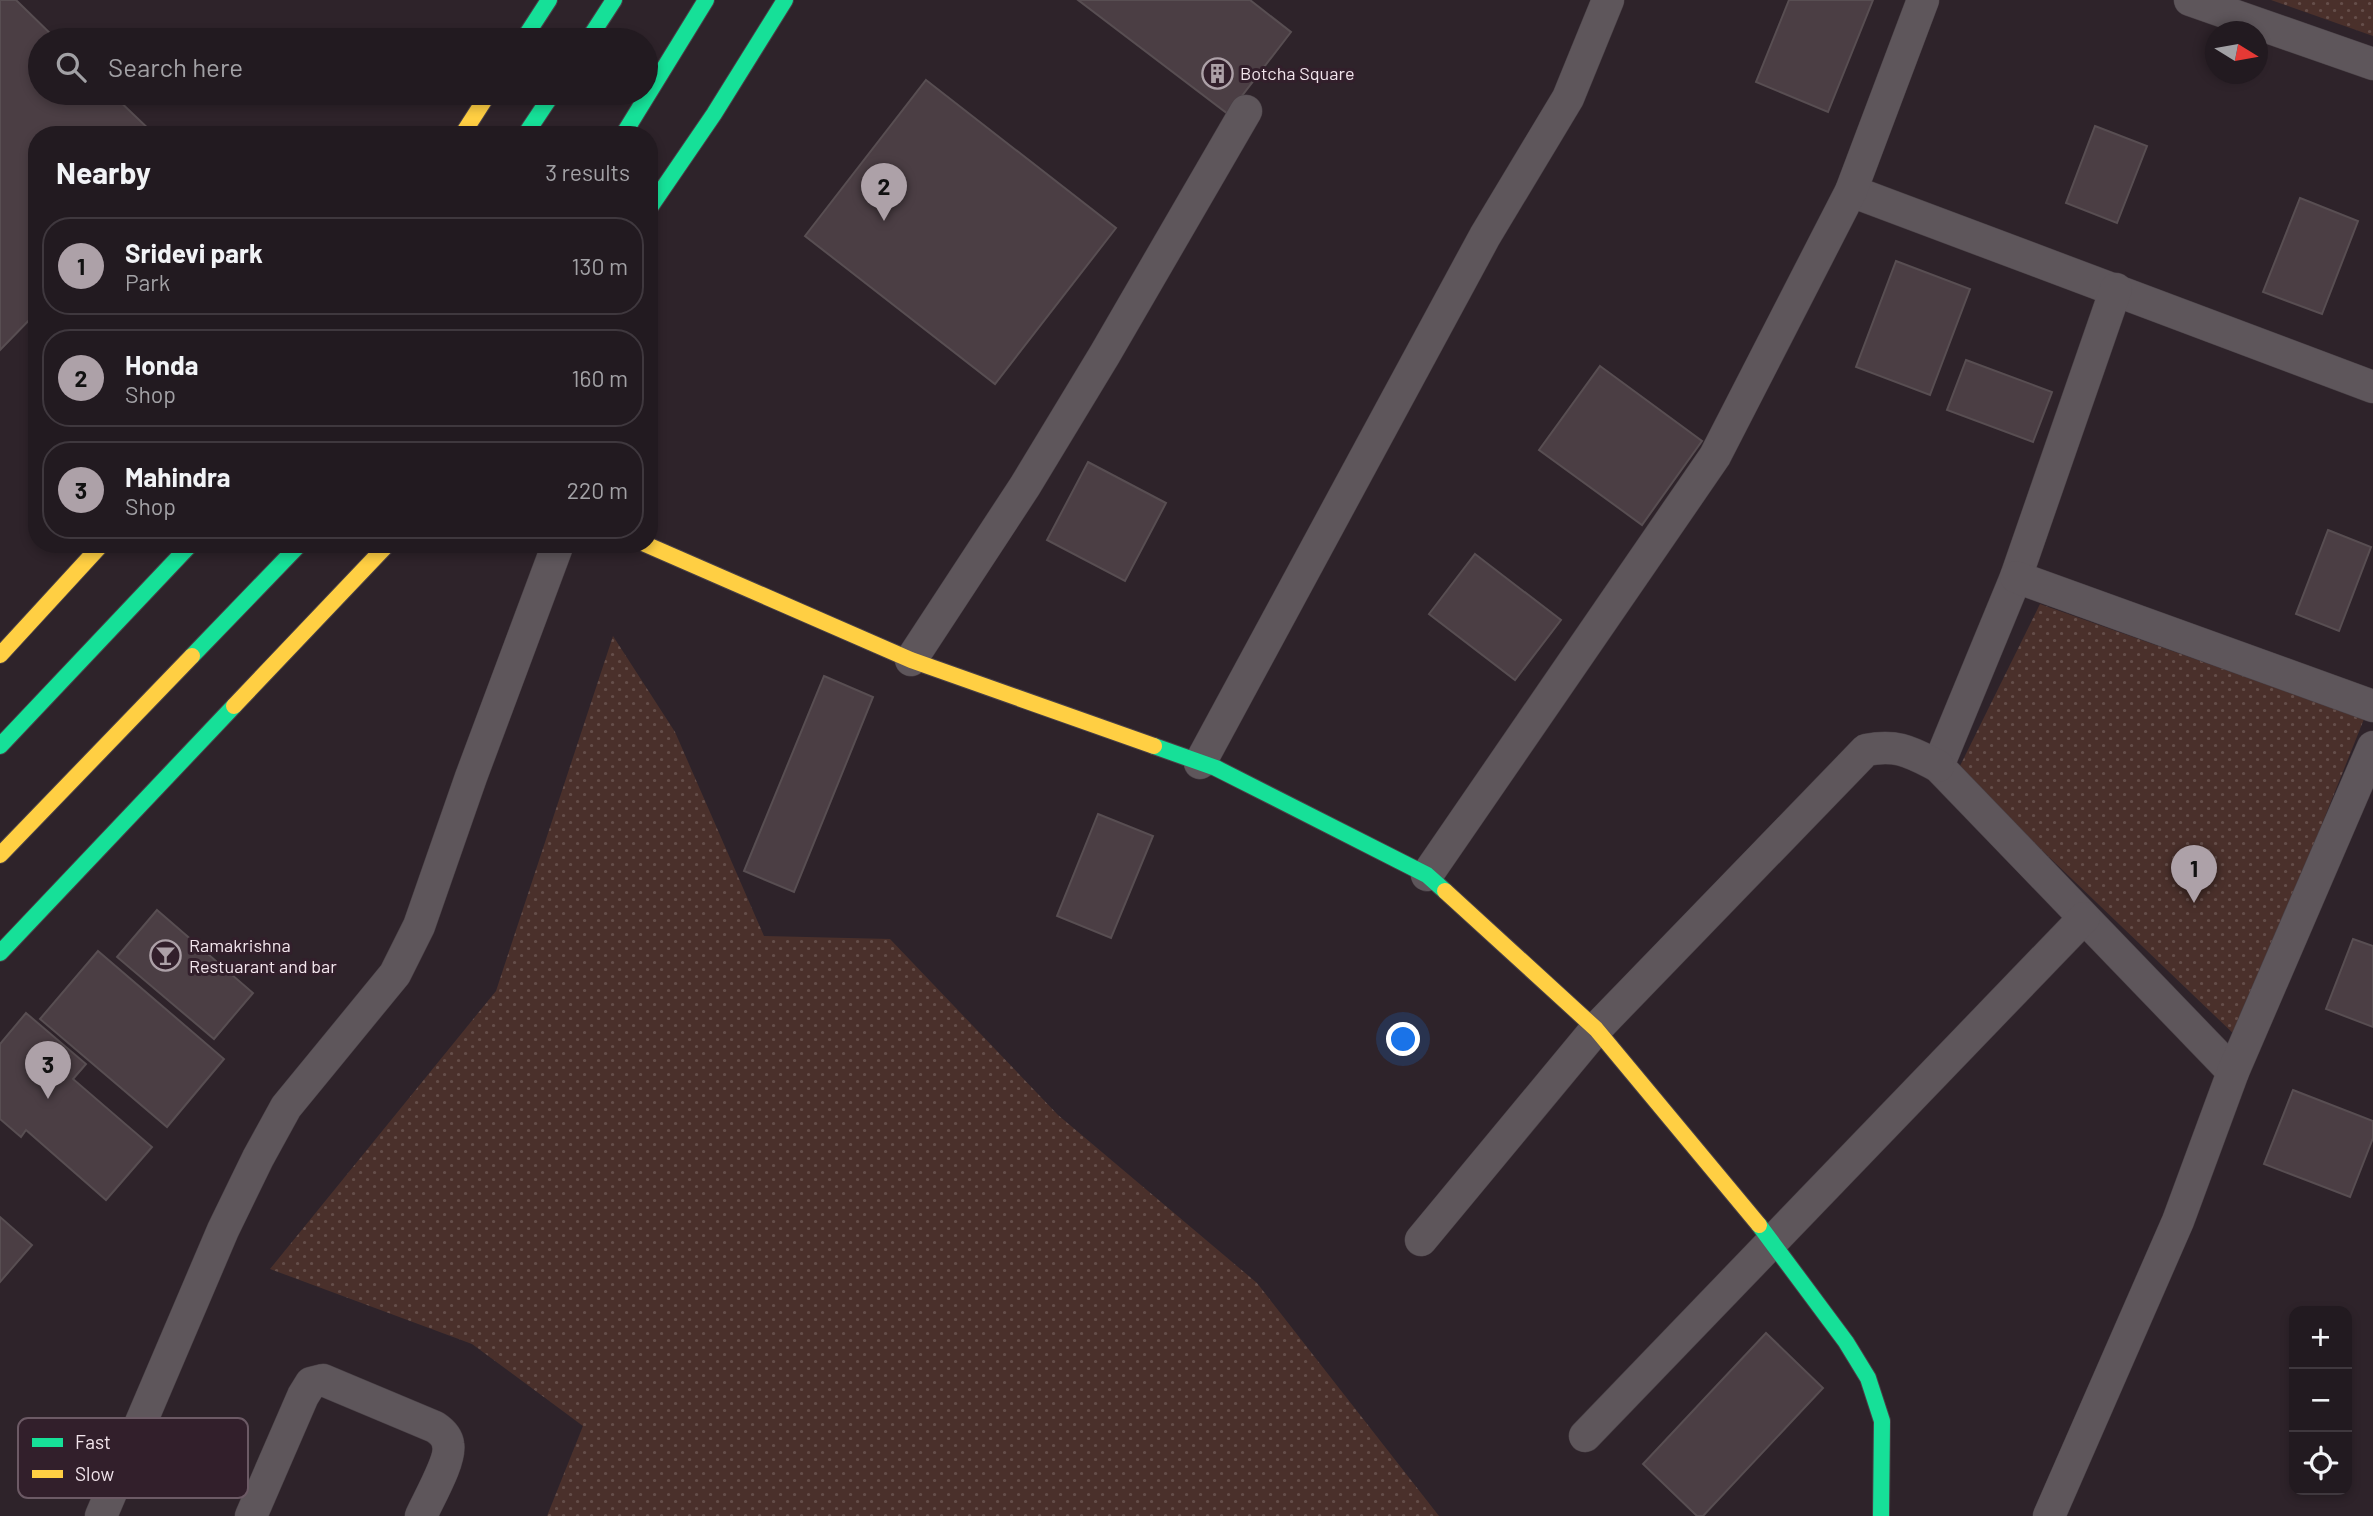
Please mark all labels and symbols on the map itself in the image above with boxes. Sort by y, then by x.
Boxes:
north arrow [2205,21,2268,84]
building icon: Botcha Square [1200,56,1234,90]
place label: Botcha Square [1240,62,1354,84]
pin: 2 [861,163,907,221]
pin: 1 [2171,845,2217,903]
place label: Ramakrishna Restuarant and bar [189,934,337,977]
bar icon: Ramakrishna Restuarant and bar [149,938,183,972]
your location [1386,1022,1420,1056]
pin: 3 [25,1041,71,1099]
legend [18,1418,248,1498]
text: Fast [75,1430,111,1453]
text: Slow [75,1462,114,1485]

